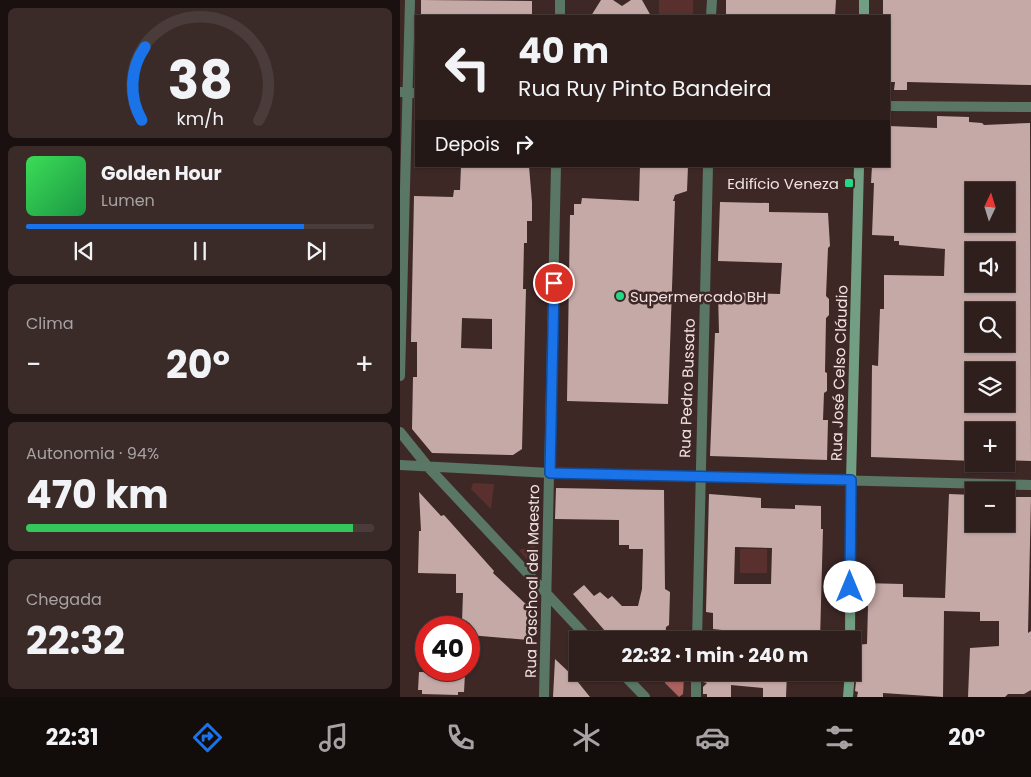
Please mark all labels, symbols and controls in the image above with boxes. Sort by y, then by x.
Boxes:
text: 40 m [518,26,609,75]
icon: left [435,35,500,100]
text: 38 [167,44,233,117]
text: Rua Ruy Pinto Bandeira [518,73,772,104]
text: km/h [176,106,224,131]
icon: right [510,130,538,158]
text: Depois [435,131,500,158]
text: Golden Hour [101,160,222,187]
place label: Edifício Veneza [727,173,839,194]
marker: Edifício Veneza [843,177,855,189]
north arrow [965,182,1015,232]
map controls [965,182,1015,532]
text: Lumen [101,189,155,212]
icon: previous [70,237,98,265]
icon: pause [186,237,214,265]
icon: next [302,237,330,265]
button: sound [965,242,1015,292]
pin [533,262,575,304]
icon: arrive [540,269,568,297]
street label: Rua José Celso Cláudio [825,285,853,461]
place label: Supermercado BH [630,286,766,307]
marker: Supermercado BH [614,290,626,302]
button: search [965,302,1015,352]
text: Clima [26,312,74,335]
street label: Rua Pedro Bussato [674,318,700,458]
text: 20° [166,338,230,391]
text: − [26,345,41,384]
text: + [355,345,374,384]
button: layers [965,362,1015,412]
button: + [965,422,1015,472]
text: Autonomia · 94% [26,442,159,465]
text: 470 km [26,468,169,521]
button: − [965,482,1015,532]
street label: Rua Paschoal del Maestro [520,484,544,678]
position arrow [823,560,875,612]
text: Chegada [26,588,102,611]
text: 22:32 [26,614,125,667]
speed limit sign: 40 [415,616,480,681]
text: 22:32 · 1 min · 240 m [622,642,808,669]
icon: directions [190,720,225,755]
icon: music [316,720,351,755]
icon: phone [443,720,478,755]
icon: climate [569,720,604,755]
icon: car [695,720,730,755]
icon: filters [822,720,857,755]
text: 22:31 [46,722,99,753]
text: 20° [948,722,985,753]

